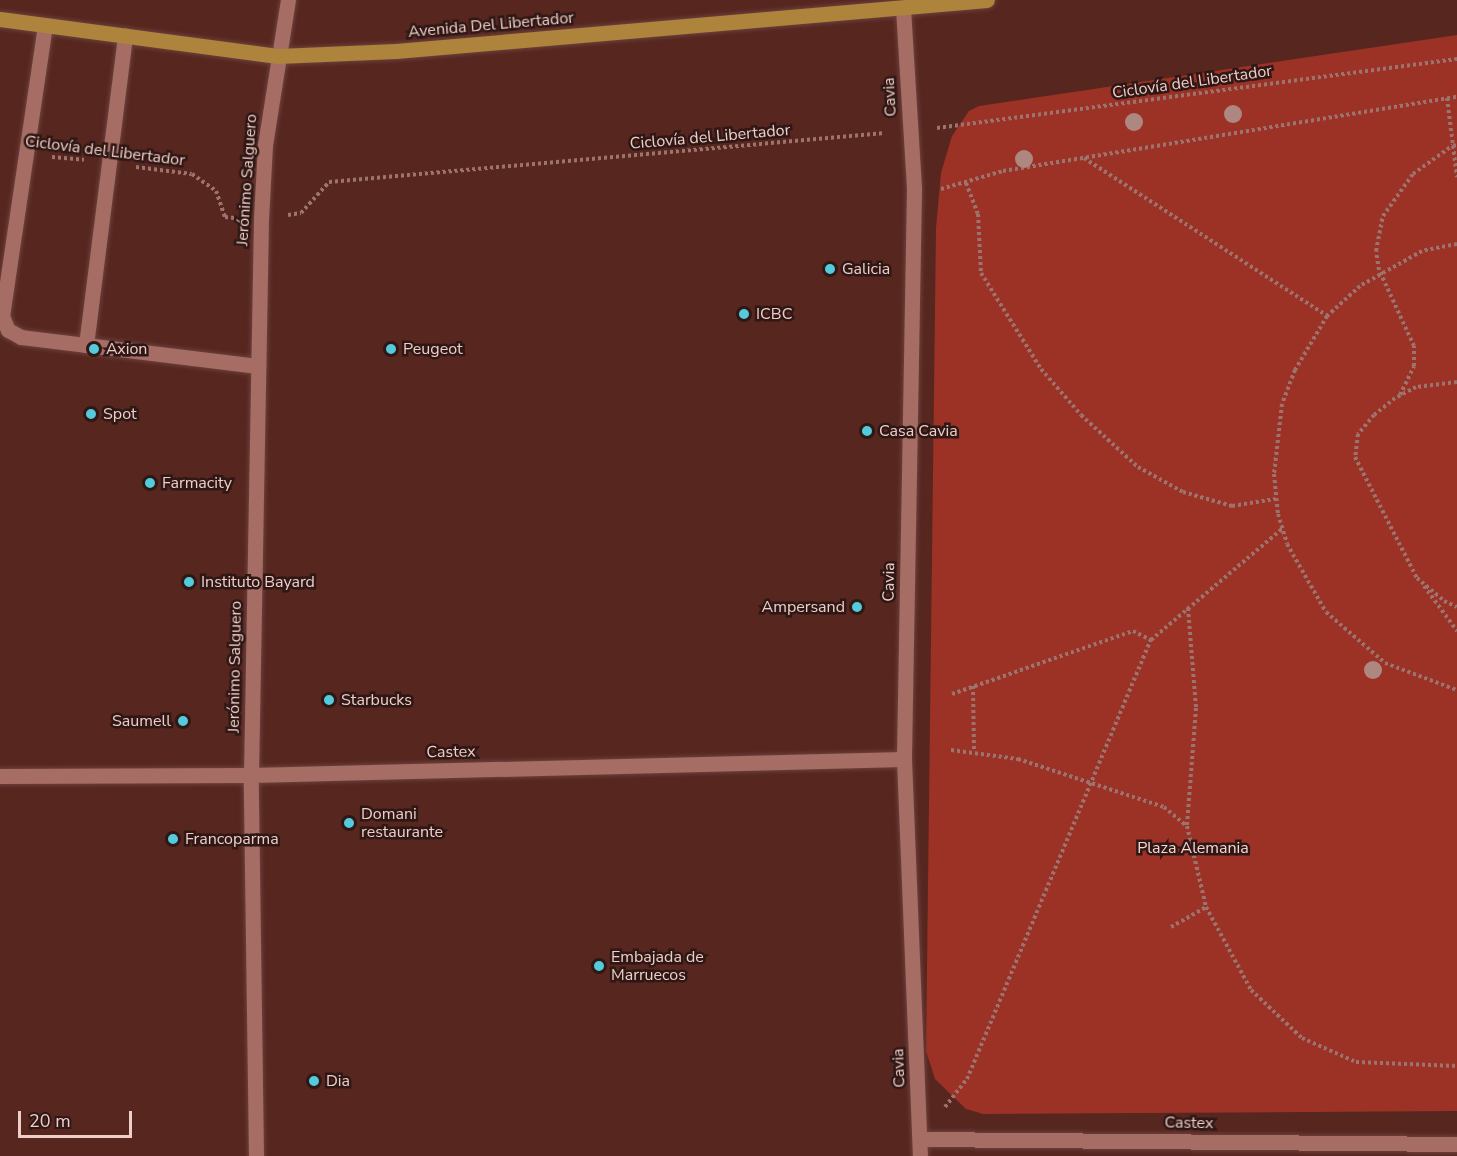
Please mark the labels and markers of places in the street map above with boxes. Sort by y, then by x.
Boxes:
place label: Galicia [842,259,890,279]
marker: Galicia [823,262,837,276]
place label: ICBC [756,304,792,324]
marker: ICBC [737,307,751,321]
place label: Axion [106,339,147,359]
place label: Peugeot [403,339,463,359]
marker: Axion [87,342,101,356]
marker: Peugeot [384,342,398,356]
place label: Spot [103,404,137,424]
marker: Spot [84,407,98,421]
place label: Casa Cavia [879,421,958,441]
marker: Casa Cavia [860,424,874,438]
place label: Farmacity [162,473,232,493]
marker: Farmacity [143,476,157,490]
place label: Instituto Bayard [201,572,315,592]
marker: Instituto Bayard [182,575,196,589]
place label: Ampersand [762,597,845,617]
marker: Ampersand [850,600,864,614]
place label: Starbucks [341,690,412,710]
marker: Starbucks [322,693,336,707]
place label: Saumell [112,711,171,731]
marker: Saumell [176,714,190,728]
place label: Domani restaurante [361,804,443,842]
marker: Domani restaurante [342,816,356,830]
place label: Francoparma [185,829,279,849]
marker: Francoparma [166,832,180,846]
place label: Embajada de Marruecos [611,947,704,985]
marker: Embajada de Marruecos [592,959,606,973]
place label: Dia [326,1071,350,1091]
marker: Dia [307,1074,321,1088]

